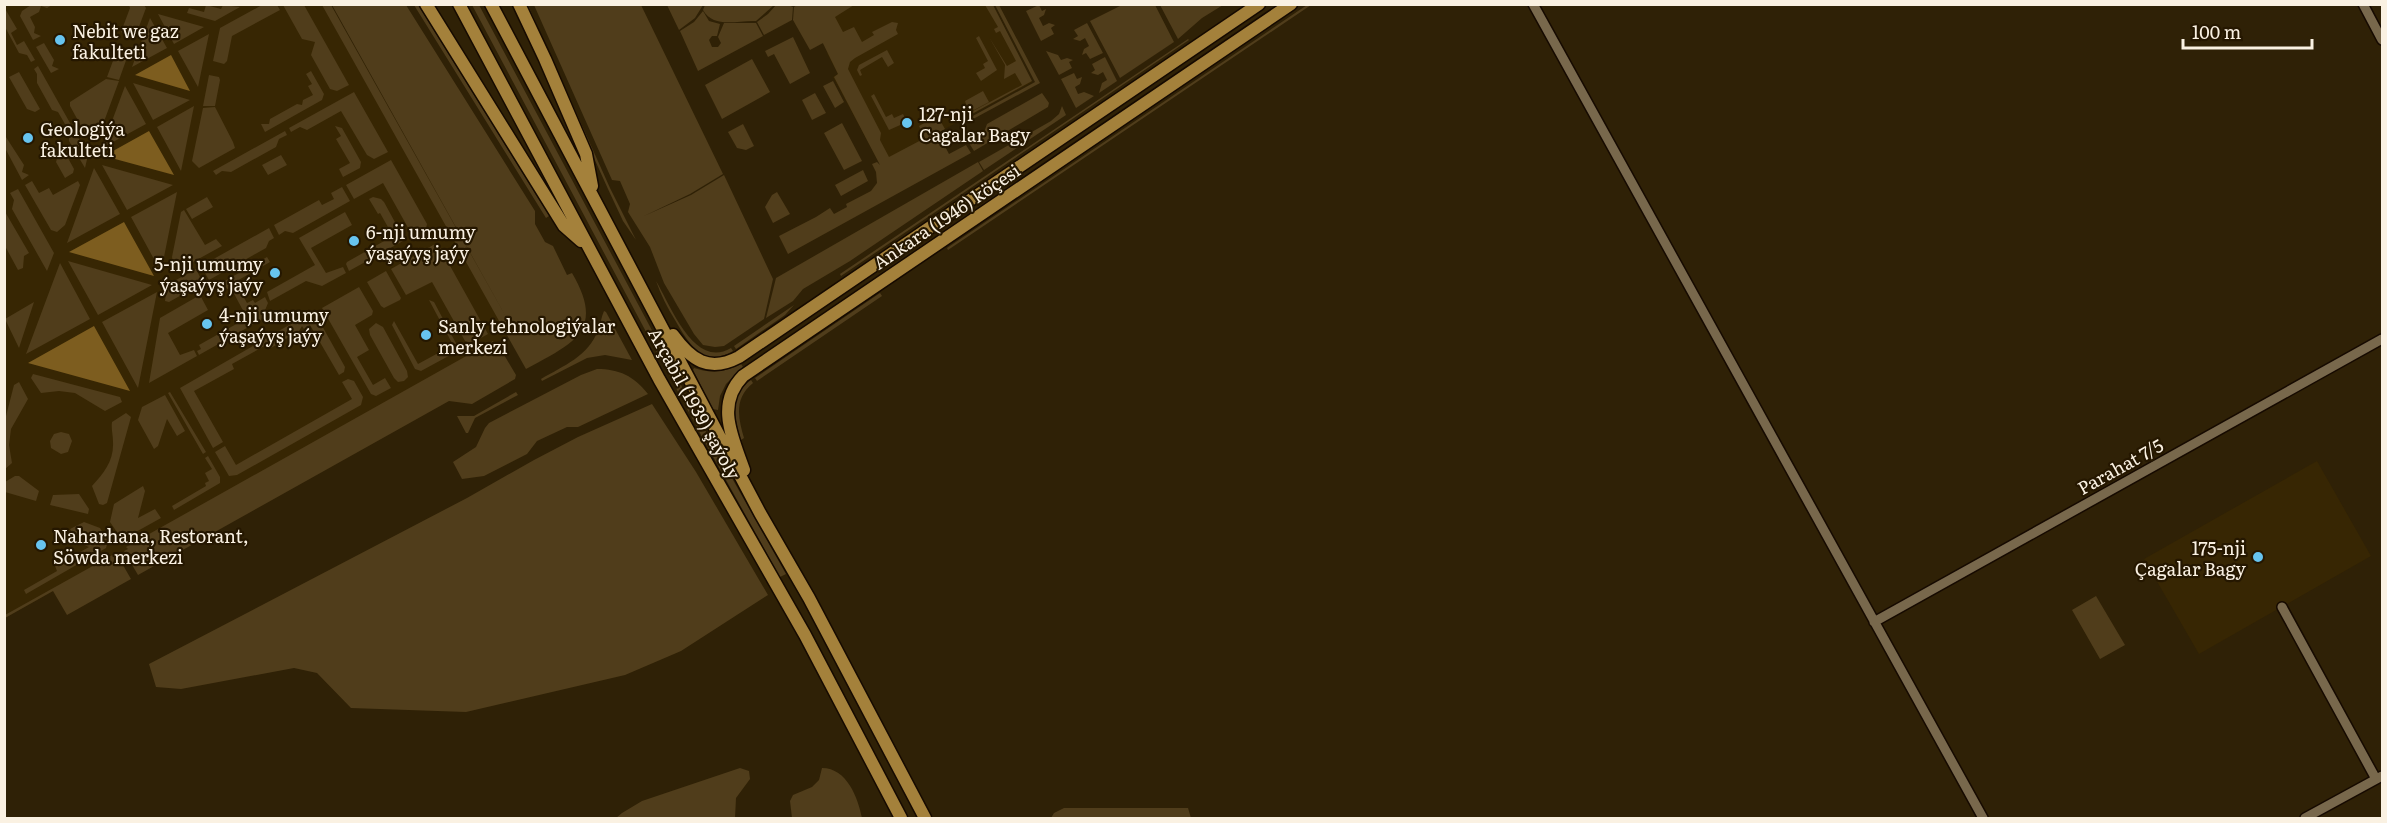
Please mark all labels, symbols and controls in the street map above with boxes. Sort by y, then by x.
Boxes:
scale bar [2183,12,2312,50]
place label: Nebit we gaz fakulteti [72,17,179,65]
text: 100 m [2192,18,2241,45]
marker: Nebit we gaz fakulteti [53,33,67,47]
place label: 127-nji Cagalar Bagy [919,100,1031,148]
place label: Geologiýa fakulteti [40,115,125,163]
marker: 127-nji Cagalar Bagy [900,116,914,130]
marker: Geologiýa fakulteti [21,131,35,145]
street label: Ankara (1946) köçesi [867,157,1025,275]
place label: 6-nji umumy ýaşaýyş jaýy [366,218,476,266]
marker: 6-nji umumy ýaşaýyş jaýy [347,234,361,248]
place label: 5-nji umumy ýaşaýyş jaýy [154,250,264,298]
marker: 5-nji umumy ýaşaýyş jaýy [268,266,282,280]
place label: 4-nji umumy ýaşaýyş jaýy [219,301,329,349]
place label: Sanly tehnologiýalar merkezi [438,312,616,360]
marker: 4-nji umumy ýaşaýyş jaýy [200,317,214,331]
street label: Arçabil (1939) şaýoly [642,322,748,485]
marker: Sanly tehnologiýalar merkezi [419,328,433,342]
street label: Parahat 7/5 [2072,431,2168,501]
place label: Naharhana, Restorant, Söwda merkezi [53,522,249,570]
place label: 175-nji Çagalar Bagy [2135,534,2247,582]
marker: Naharhana, Restorant, Söwda merkezi [34,538,48,552]
marker: 175-nji Çagalar Bagy [2251,550,2265,564]

